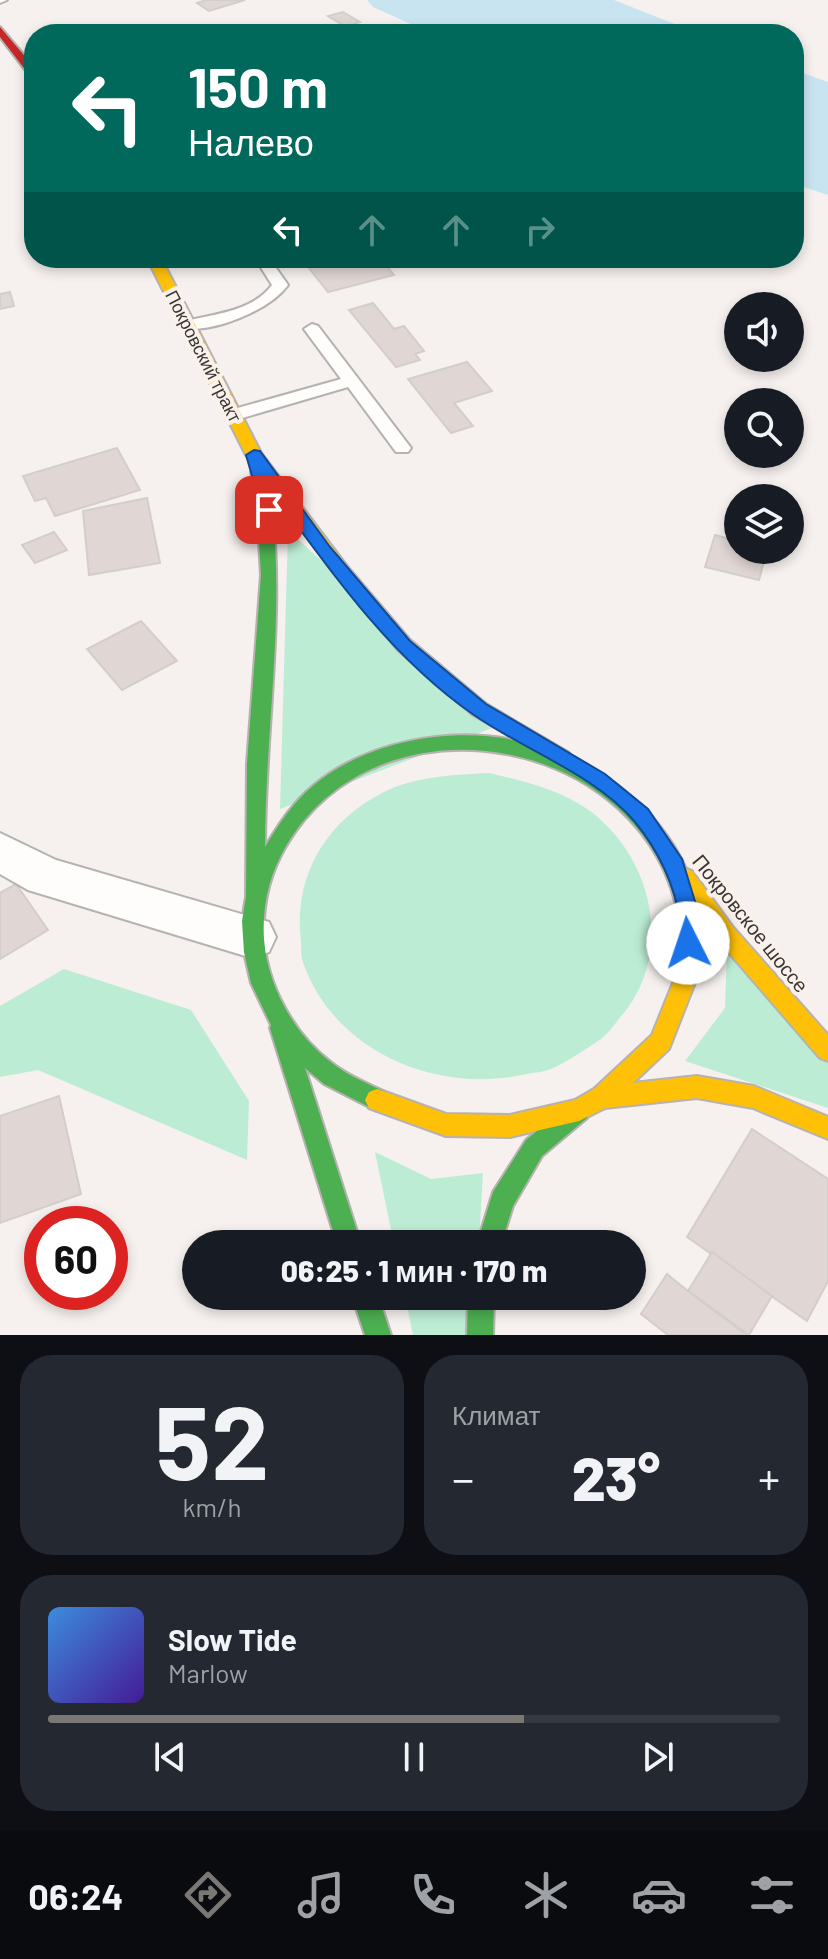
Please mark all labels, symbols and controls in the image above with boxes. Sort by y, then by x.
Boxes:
text: 150 m [188,52,328,119]
icon: left [56,56,160,160]
text: Налево [188,120,314,163]
icon: left [266,208,310,252]
icon: ahead [350,208,394,252]
icon: ahead [434,208,478,252]
icon: right [518,208,562,252]
street label: Покровский тракт [161,286,247,426]
map controls [724,292,804,564]
button: sound [724,292,804,372]
button: search [724,388,804,468]
pin [235,476,303,544]
button: layers [724,484,804,564]
icon: arrive [247,488,291,532]
street label: Покровское шоссе [688,849,814,997]
position arrow [646,901,730,985]
speed limit sign: 60 [24,1206,128,1310]
text: 06:25 · 1 мин · 170 m [281,1252,547,1288]
text: 52 [155,1376,269,1501]
text: Климат [452,1399,541,1430]
text: 23° [572,1441,660,1513]
text: − [452,1451,474,1504]
text: + [758,1451,780,1504]
text: km/h [183,1491,241,1522]
text: Slow Tide [168,1621,297,1657]
text: Marlow [168,1657,248,1688]
icon: previous [148,1735,192,1779]
icon: pause [392,1735,436,1779]
icon: next [636,1735,680,1779]
icon: directions [180,1867,236,1923]
icon: music [293,1867,349,1923]
icon: phone [405,1867,461,1923]
icon: climate [518,1867,574,1923]
icon: car [631,1867,687,1923]
icon: filters [744,1867,800,1923]
text: 06:24 [28,1874,123,1917]

